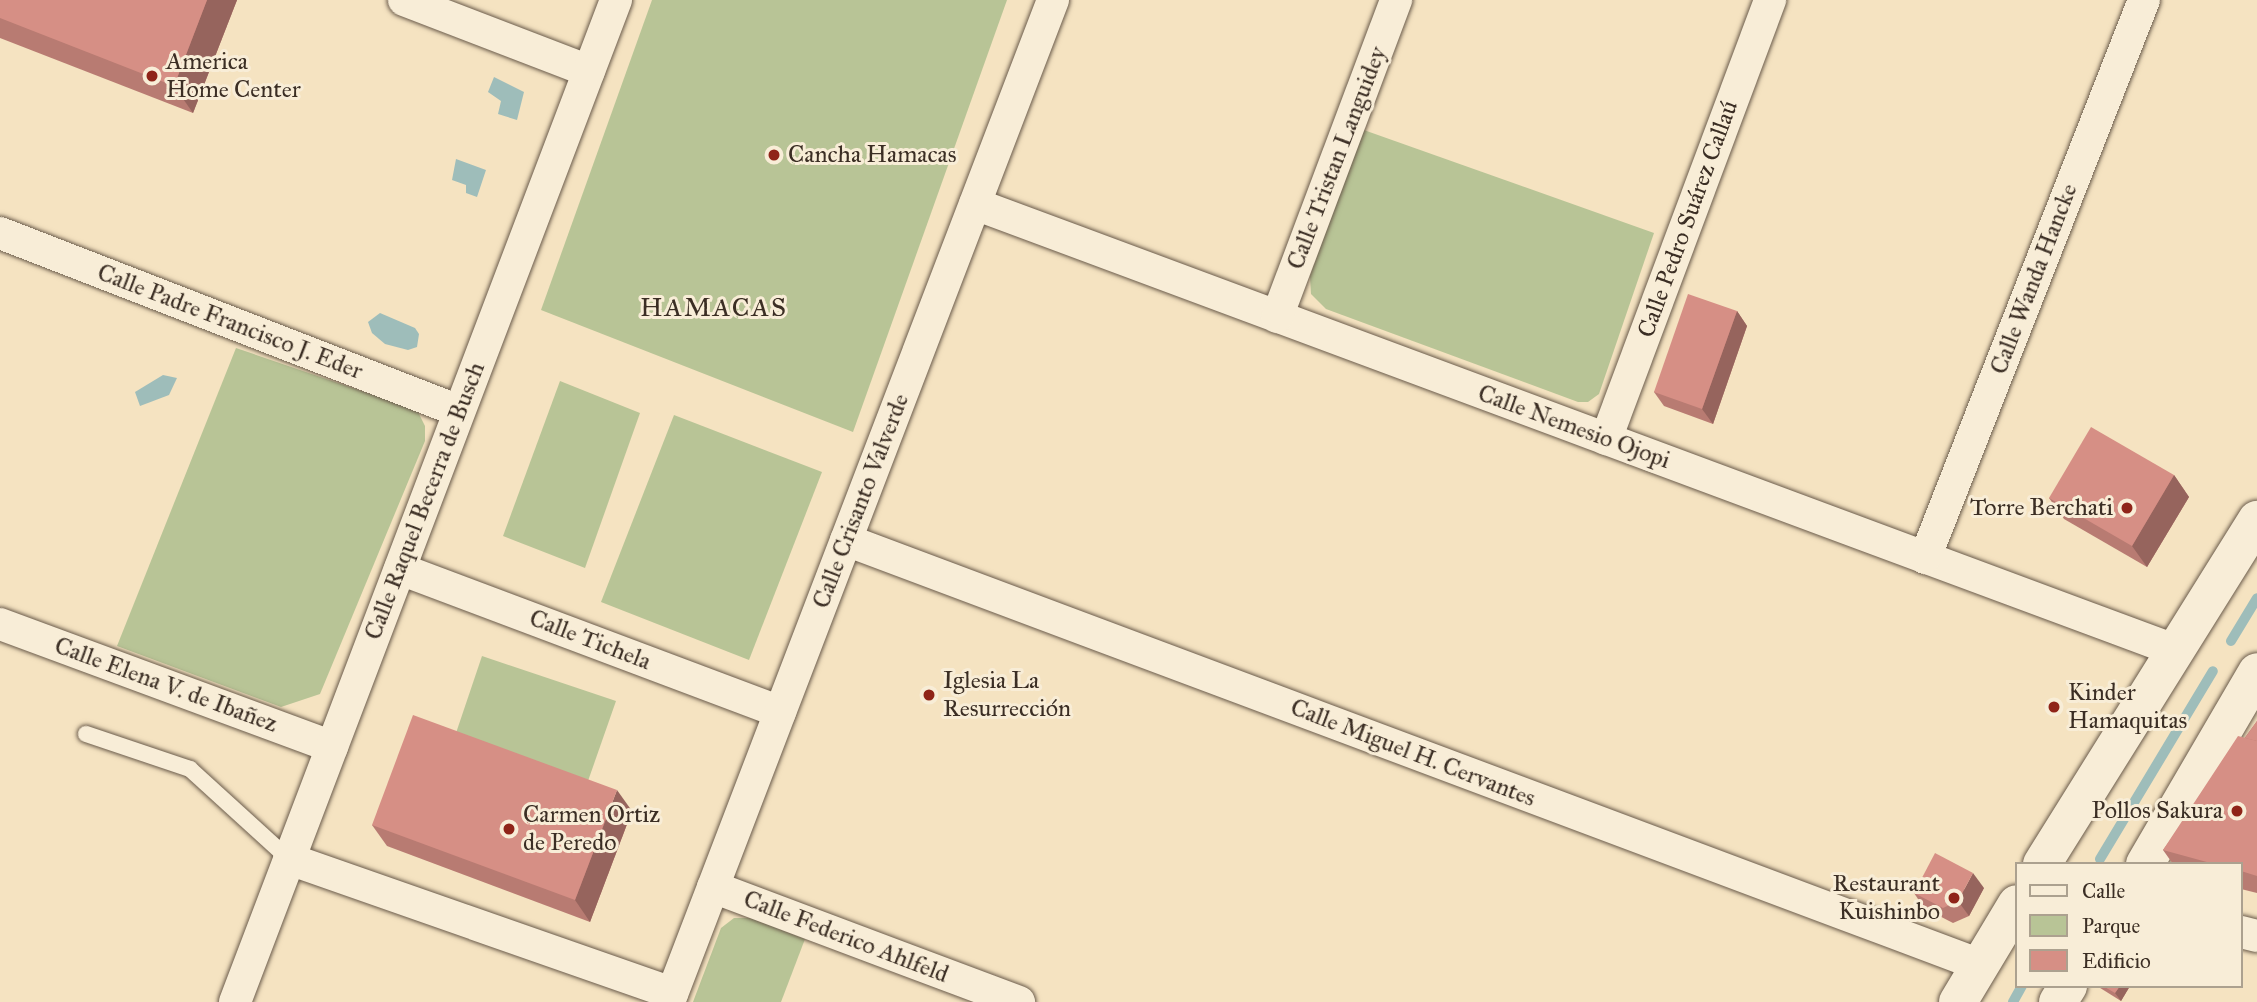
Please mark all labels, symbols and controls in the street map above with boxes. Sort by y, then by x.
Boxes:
street label: Calle Tristan Languidey [1281,43,1393,273]
place label: America Home Center [166,48,301,104]
marker: America Home Center [144,68,160,84]
street label: Calle Pedro Suárez Callaú [1632,96,1744,342]
place label: Cancha Hamacas [788,141,956,169]
marker: Cancha Hamacas [766,147,782,163]
street label: Calle Wanda Hancke [1984,180,2084,378]
street label: Calle Padre Francisco J. Eder [93,258,367,386]
district label: HAMACAS [641,292,787,324]
street label: Calle Raquel Becerra de Busch [359,358,491,644]
street label: Calle Nemesio Ojopi [1474,379,1674,475]
street label: Calle Crisanto Valverde [807,390,915,612]
place label: Torre Berchati [1970,494,2113,522]
marker: Torre Berchati [2119,500,2135,516]
street label: Calle Tichela [525,604,655,676]
street label: Calle Elena V. de Ibañez [51,631,281,739]
place label: Iglesia La Resurrección [943,667,1071,723]
place label: Kinder Hamaquitas [2068,679,2187,735]
marker: Iglesia La Resurrección [921,687,937,703]
street label: Calle Miguel H. Cervantes [1286,693,1540,813]
marker: Kinder Hamaquitas [2046,699,2062,715]
place label: Pollos Sakura [2092,797,2223,825]
place label: Carmen Ortiz de Peredo [523,801,660,857]
marker: Pollos Sakura [2229,803,2245,819]
marker: Carmen Ortiz de Peredo [501,821,517,837]
legend [2016,862,2243,988]
place label: Restaurant Kuishinbo [1833,870,1940,926]
text: Calle [2082,878,2125,904]
street label: Calle Federico Ahlfeld [739,885,953,989]
marker: Restaurant Kuishinbo [1946,890,1962,906]
text: Parque [2082,913,2140,939]
text: Edificio [2082,948,2151,974]

